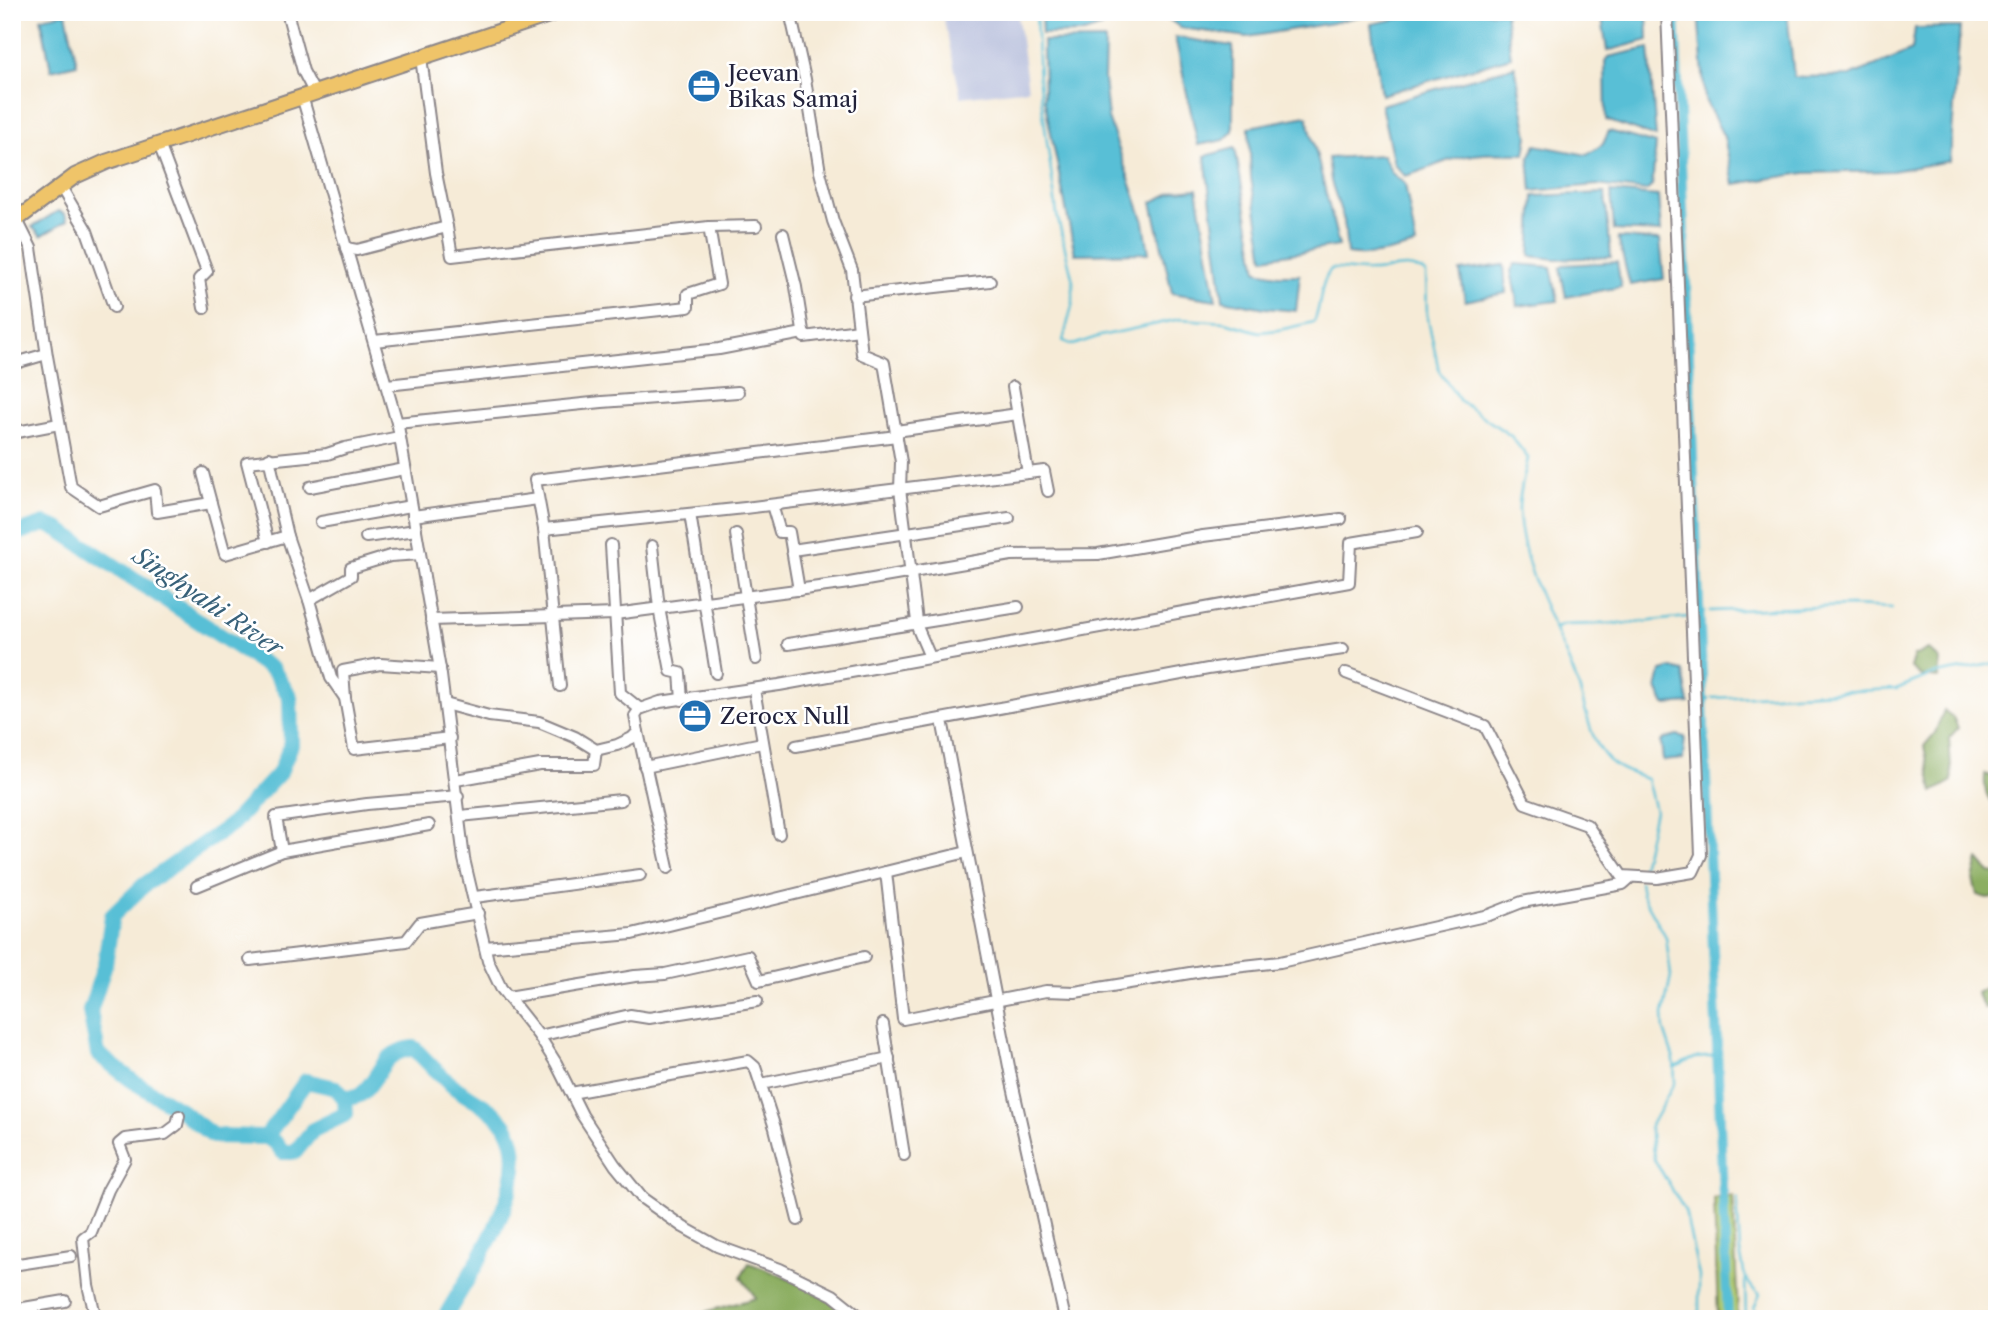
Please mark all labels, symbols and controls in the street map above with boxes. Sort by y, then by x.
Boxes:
place label: Jeevan Bikas Samaj [725,59,858,113]
office icon: Jeevan Bikas Samaj [685,67,723,105]
water label: Singhyahi River [126,540,290,664]
office icon: Zerocx Null [676,697,714,735]
place label: Zerocx Null [720,702,850,730]

